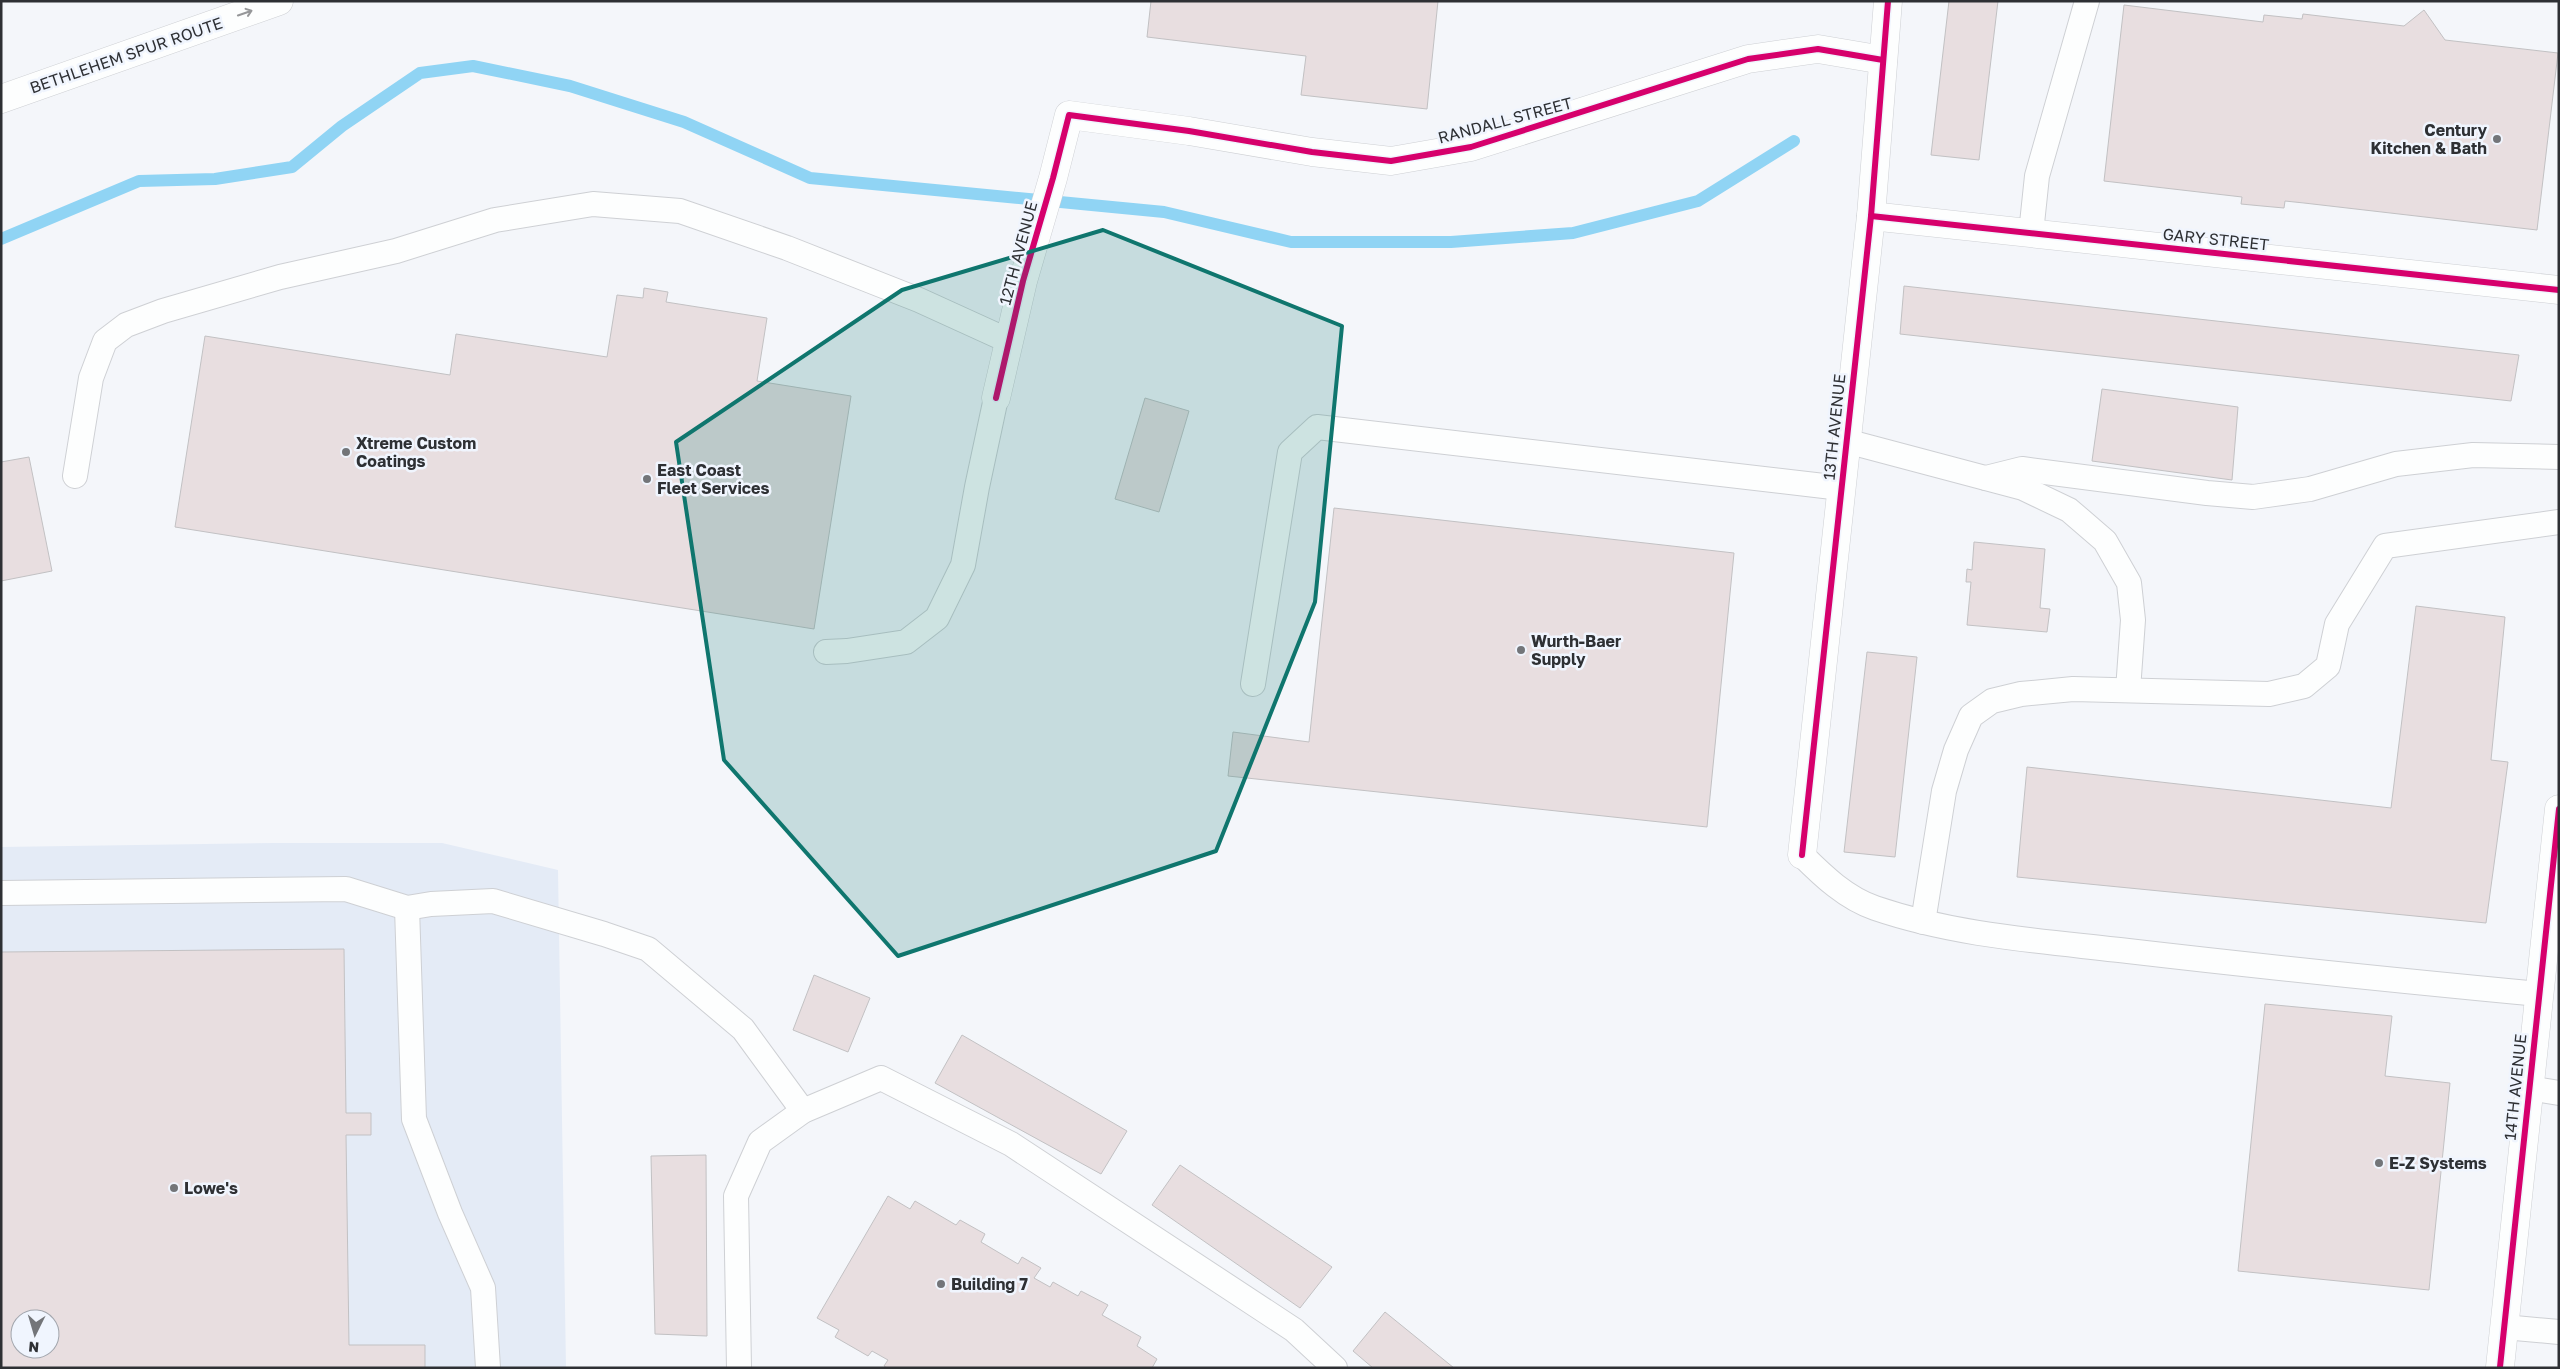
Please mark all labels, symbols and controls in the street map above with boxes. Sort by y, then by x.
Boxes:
one-way arrow [237,8,253,17]
street label: BETHLEHEM SPUR ROUTE [27,13,225,97]
street label: RANDALL STREET [1436,92,1574,148]
place label: Century Kitchen & Bath [2371,120,2487,158]
marker: Century Kitchen & Bath [2491,133,2503,145]
street label: 12TH AVENUE [995,199,1041,307]
street label: GARY STREET [2162,223,2270,255]
street label: 13TH AVENUE [1818,373,1850,481]
place label: Xtreme Custom Coatings [356,433,476,471]
marker: Xtreme Custom Coatings [340,446,352,458]
place label: East Coast Fleet Services [657,460,769,498]
marker: East Coast Fleet Services [641,473,653,485]
place label: Wurth-Baer Supply [1531,631,1621,669]
marker: Wurth-Baer Supply [1515,644,1527,656]
street label: 14TH AVENUE [2499,1033,2531,1141]
place label: E-Z Systems [2389,1153,2487,1173]
marker: E-Z Systems [2373,1157,2385,1169]
place label: Lowe's [184,1178,238,1198]
marker: Lowe's [168,1182,180,1194]
place label: Building 7 [951,1274,1028,1294]
marker: Building 7 [935,1278,947,1290]
north arrow [10,1309,60,1359]
text: N [28,1339,40,1356]

